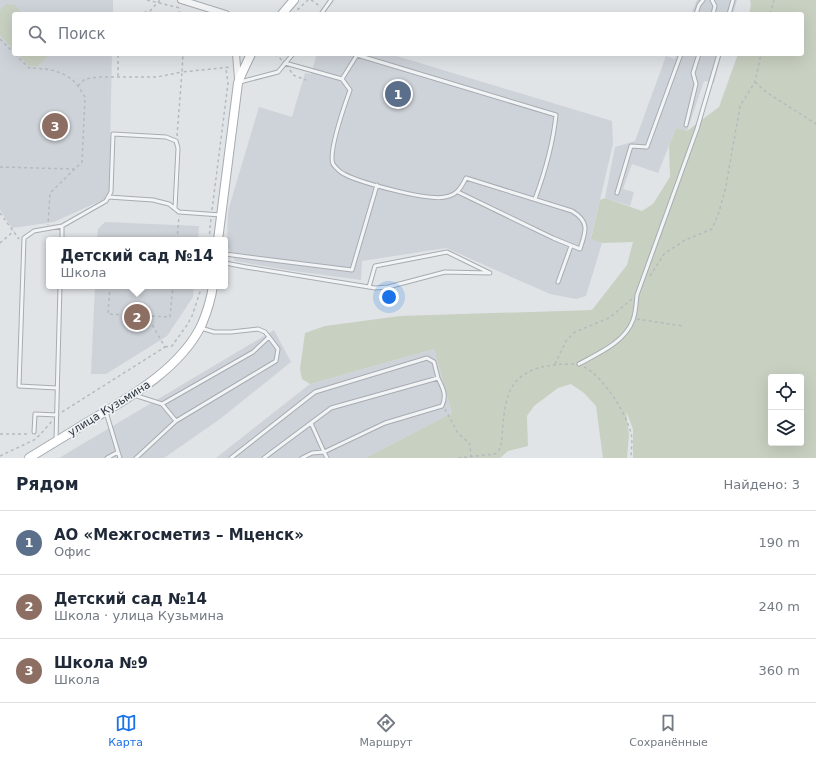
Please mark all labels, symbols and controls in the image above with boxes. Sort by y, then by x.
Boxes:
search box [12,12,804,56]
icon: search [26,23,48,45]
text: Поиск [58,25,106,43]
pin: 1 [385,79,411,109]
pin: 3 [42,111,68,141]
popup [46,237,228,289]
text: Детский сад №14 [61,247,213,265]
text: Школа [61,265,107,280]
your location [379,287,399,307]
pin: 2 [124,302,150,332]
map controls [768,374,804,446]
button: locate [768,374,804,410]
street label: улица Кузьмина [66,378,153,439]
button: layers [768,410,804,446]
text: Рядом [16,474,79,494]
text: Найдено: 3 [724,477,800,492]
text: АО «Межгосметиз – Мценск» [54,526,304,544]
text: 1 [24,535,34,550]
text: 190 m [758,535,800,550]
text: Офис [54,544,91,559]
text: Детский сад №14 [54,590,207,608]
text: 2 [24,599,34,614]
text: 240 m [758,599,800,614]
text: Школа · улица Кузьмина [54,608,224,623]
text: Школа №9 [54,654,148,672]
text: 3 [24,663,34,678]
text: 360 m [758,663,800,678]
text: Школа [54,672,100,687]
tab: Карта [108,712,143,749]
tab: Маршрут [360,712,413,749]
tab: Сохранённые [629,712,708,749]

